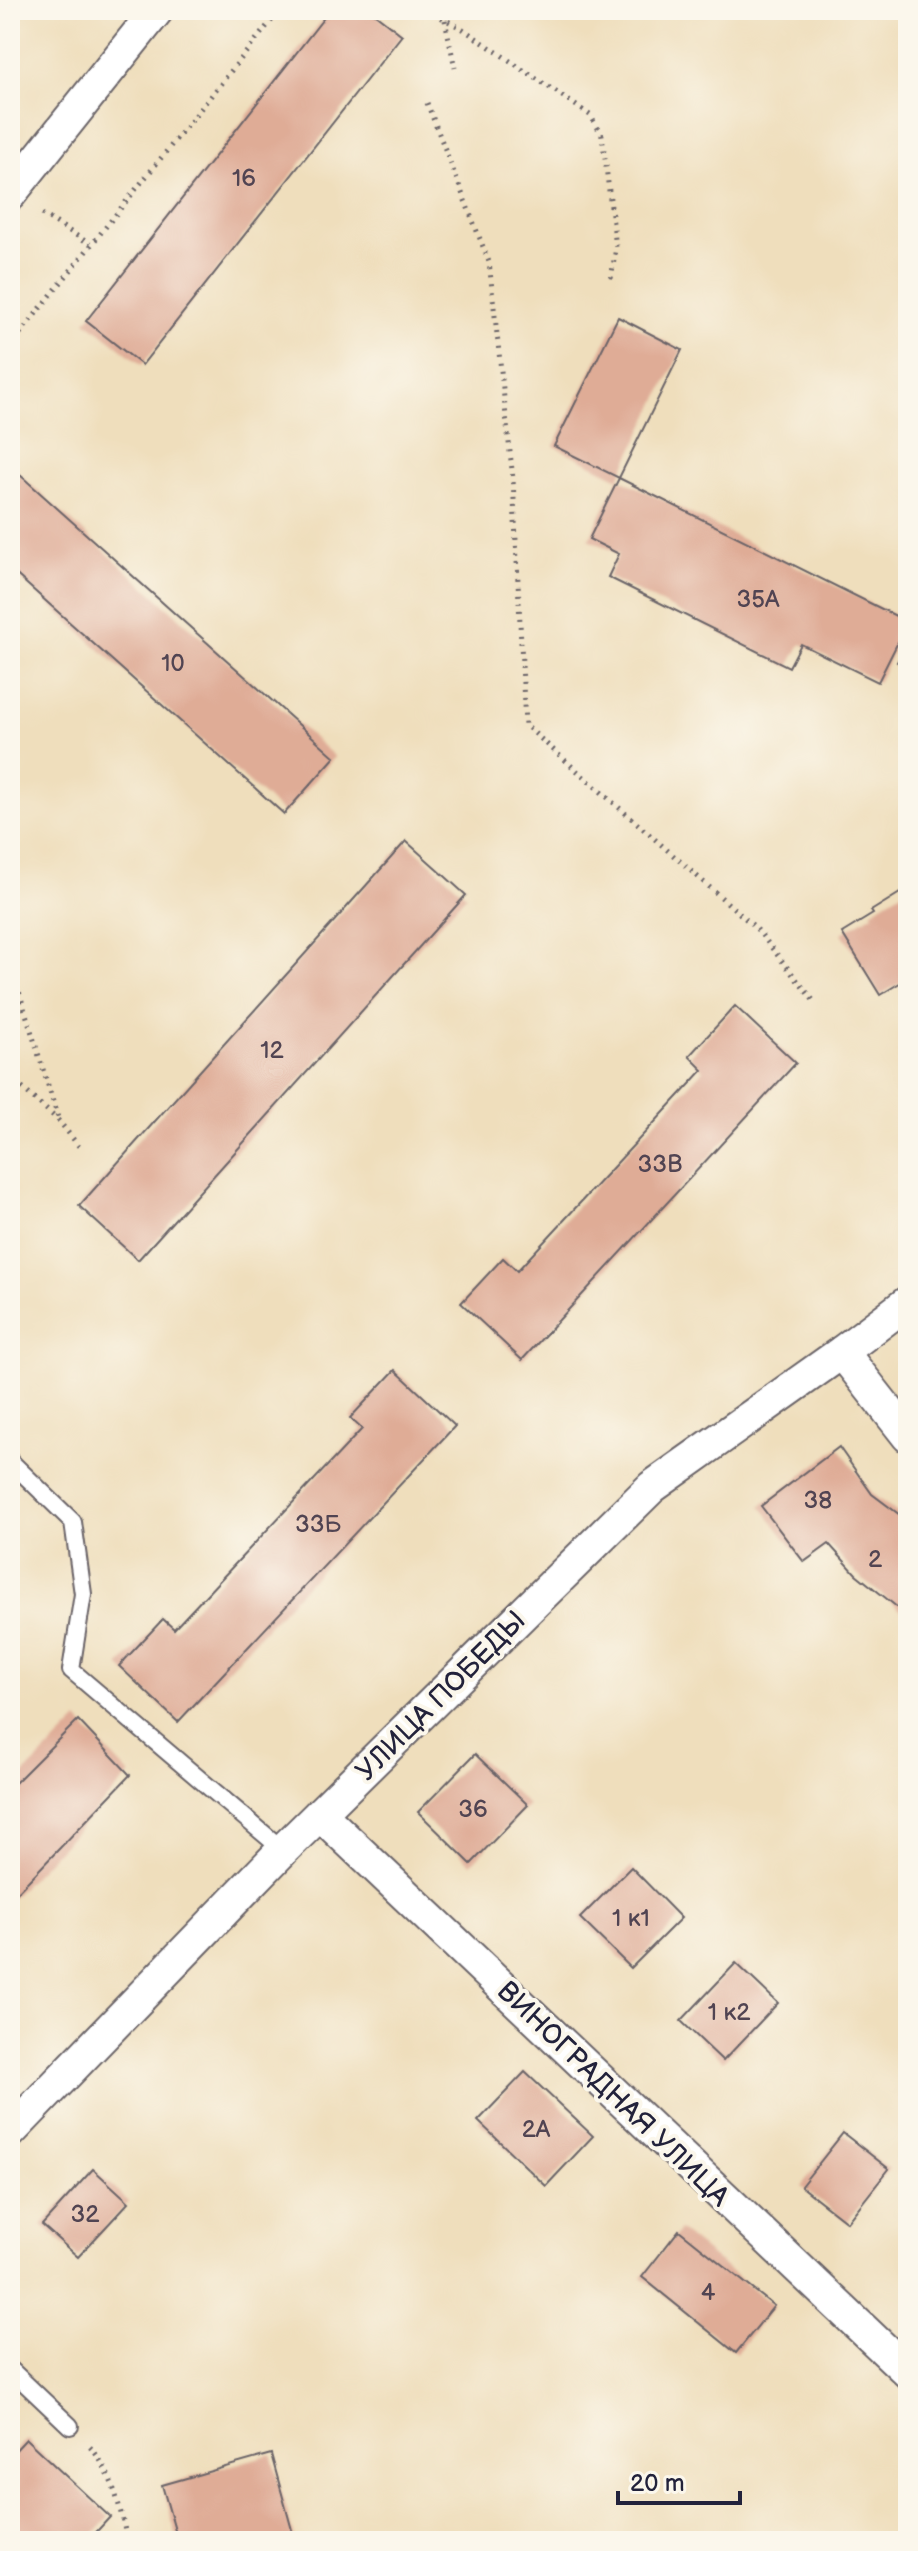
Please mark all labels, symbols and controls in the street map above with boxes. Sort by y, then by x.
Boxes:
house number: 16 [232,164,256,193]
house number: 35А [736,585,780,614]
house number: 10 [161,649,185,678]
house number: 12 [260,1036,284,1065]
house number: 33В [638,1150,682,1179]
house number: 38 [804,1486,832,1515]
house number: 33Б [295,1510,341,1539]
house number: 2 [868,1545,882,1574]
street label: УЛИЦА ПОБЕДЫ [349,1604,533,1788]
house number: 36 [458,1795,488,1824]
house number: 1 к1 [612,1904,650,1933]
street label: ВИНОГРАДНАЯ УЛИЦА [490,1975,736,2214]
house number: 1 к2 [708,1998,750,2027]
house number: 2А [522,2115,551,2144]
house number: 32 [71,2200,99,2229]
house number: 4 [701,2278,716,2307]
scale bar [618,2455,740,2505]
text: 20 m [630,2469,685,2498]

